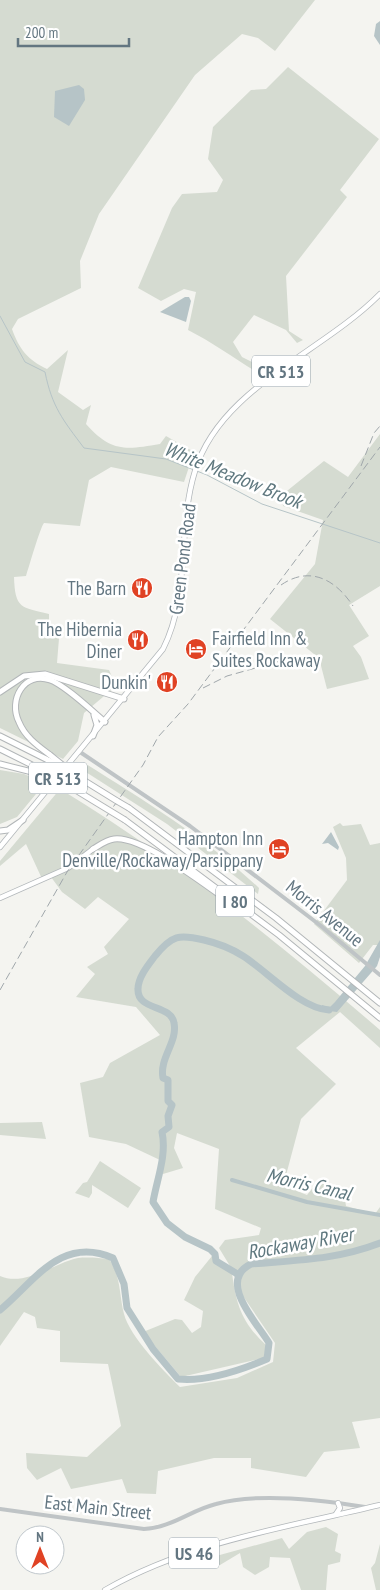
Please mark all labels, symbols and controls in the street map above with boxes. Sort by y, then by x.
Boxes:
scale bar [18,15,129,47]
text: 200 m [25,23,58,42]
road number: CR 513 [252,356,310,386]
water label: White Meadow Brook [160,436,308,515]
street label: Green Pond Road [163,502,201,616]
place label: The Barn [67,576,126,600]
restaurant icon: The Barn [130,576,154,600]
place label: The Hibernia Diner [38,617,123,663]
place label: Fairfield Inn & Suites Rockaway [212,626,321,672]
restaurant icon: The Hibernia Diner [126,628,150,652]
hotel icon: Fairfield Inn & Suites Rockaway [184,637,208,661]
place label: Dunkin' [101,670,151,694]
restaurant icon: Dunkin' [155,670,179,694]
road number: CR 513 [29,762,87,794]
place label: Hampton Inn Denville/Rockaway/Parsippany [62,826,264,872]
hotel icon: Hampton Inn Denville/Rockaway/Parsippany [267,837,291,861]
street label: Morris Avenue [281,874,369,952]
road number: I 80 [216,886,254,916]
water label: Morris Canal [264,1162,356,1207]
water label: Rockaway River [245,1220,357,1265]
street label: East Main Street [44,1489,153,1525]
north arrow [15,1525,65,1575]
text: N [36,1528,44,1546]
road number: US 46 [169,1538,219,1569]

